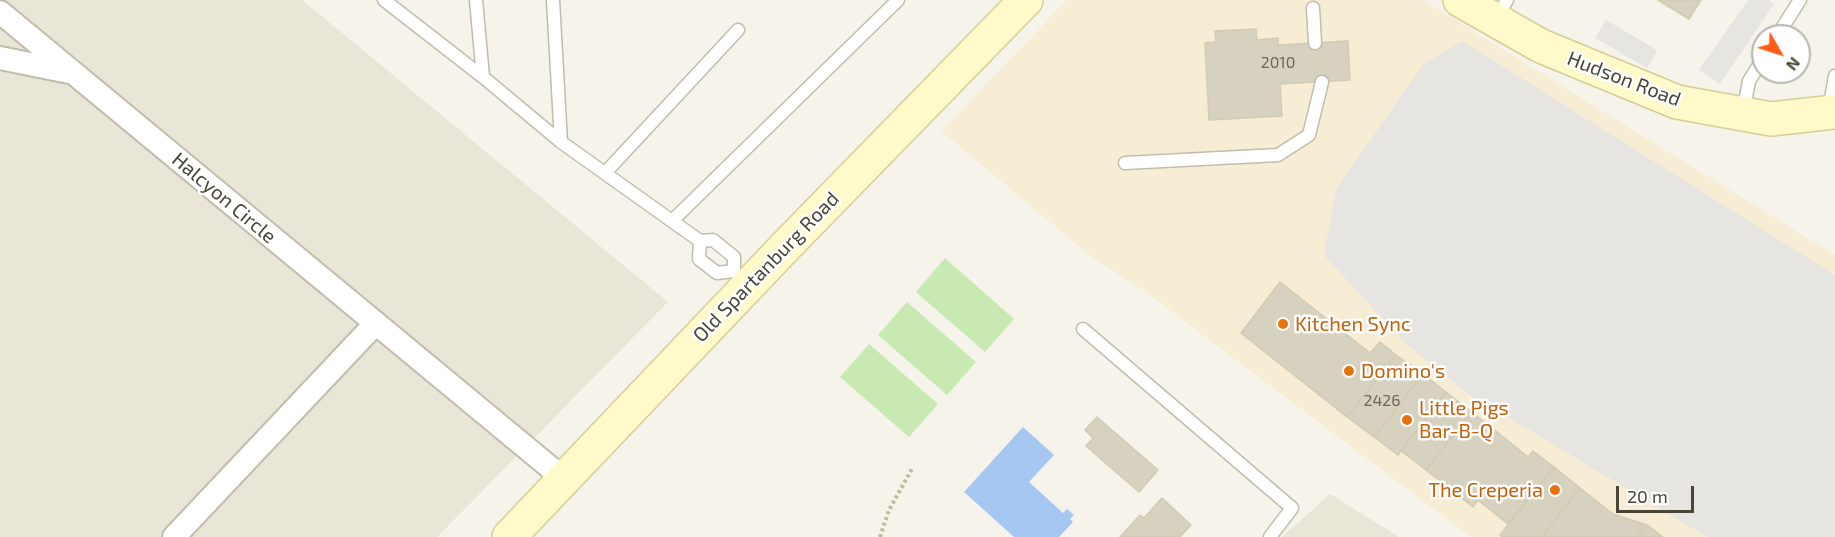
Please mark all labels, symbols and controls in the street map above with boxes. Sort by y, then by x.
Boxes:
north arrow [1751,24,1811,84]
street label: Hudson Road [1564,46,1684,112]
house number: 2010 [1261,53,1295,73]
text: N [1783,54,1805,75]
street label: Halcyon Circle [167,147,281,249]
street label: Old Spartanburg Road [688,187,844,347]
place label: Kitchen Sync [1295,312,1411,336]
marker: Kitchen Sync [1276,317,1290,331]
place label: Domino's [1361,359,1445,383]
marker: Domino's [1342,364,1356,378]
house number: 2426 [1364,391,1400,411]
place label: Little Pigs Bar-B-Q [1419,396,1509,443]
marker: Little Pigs Bar-B-Q [1400,413,1414,427]
scale bar [1619,474,1697,512]
place label: The Creperia [1428,478,1543,502]
marker: The Creperia [1548,483,1562,497]
text: 20 m [1627,485,1668,507]

